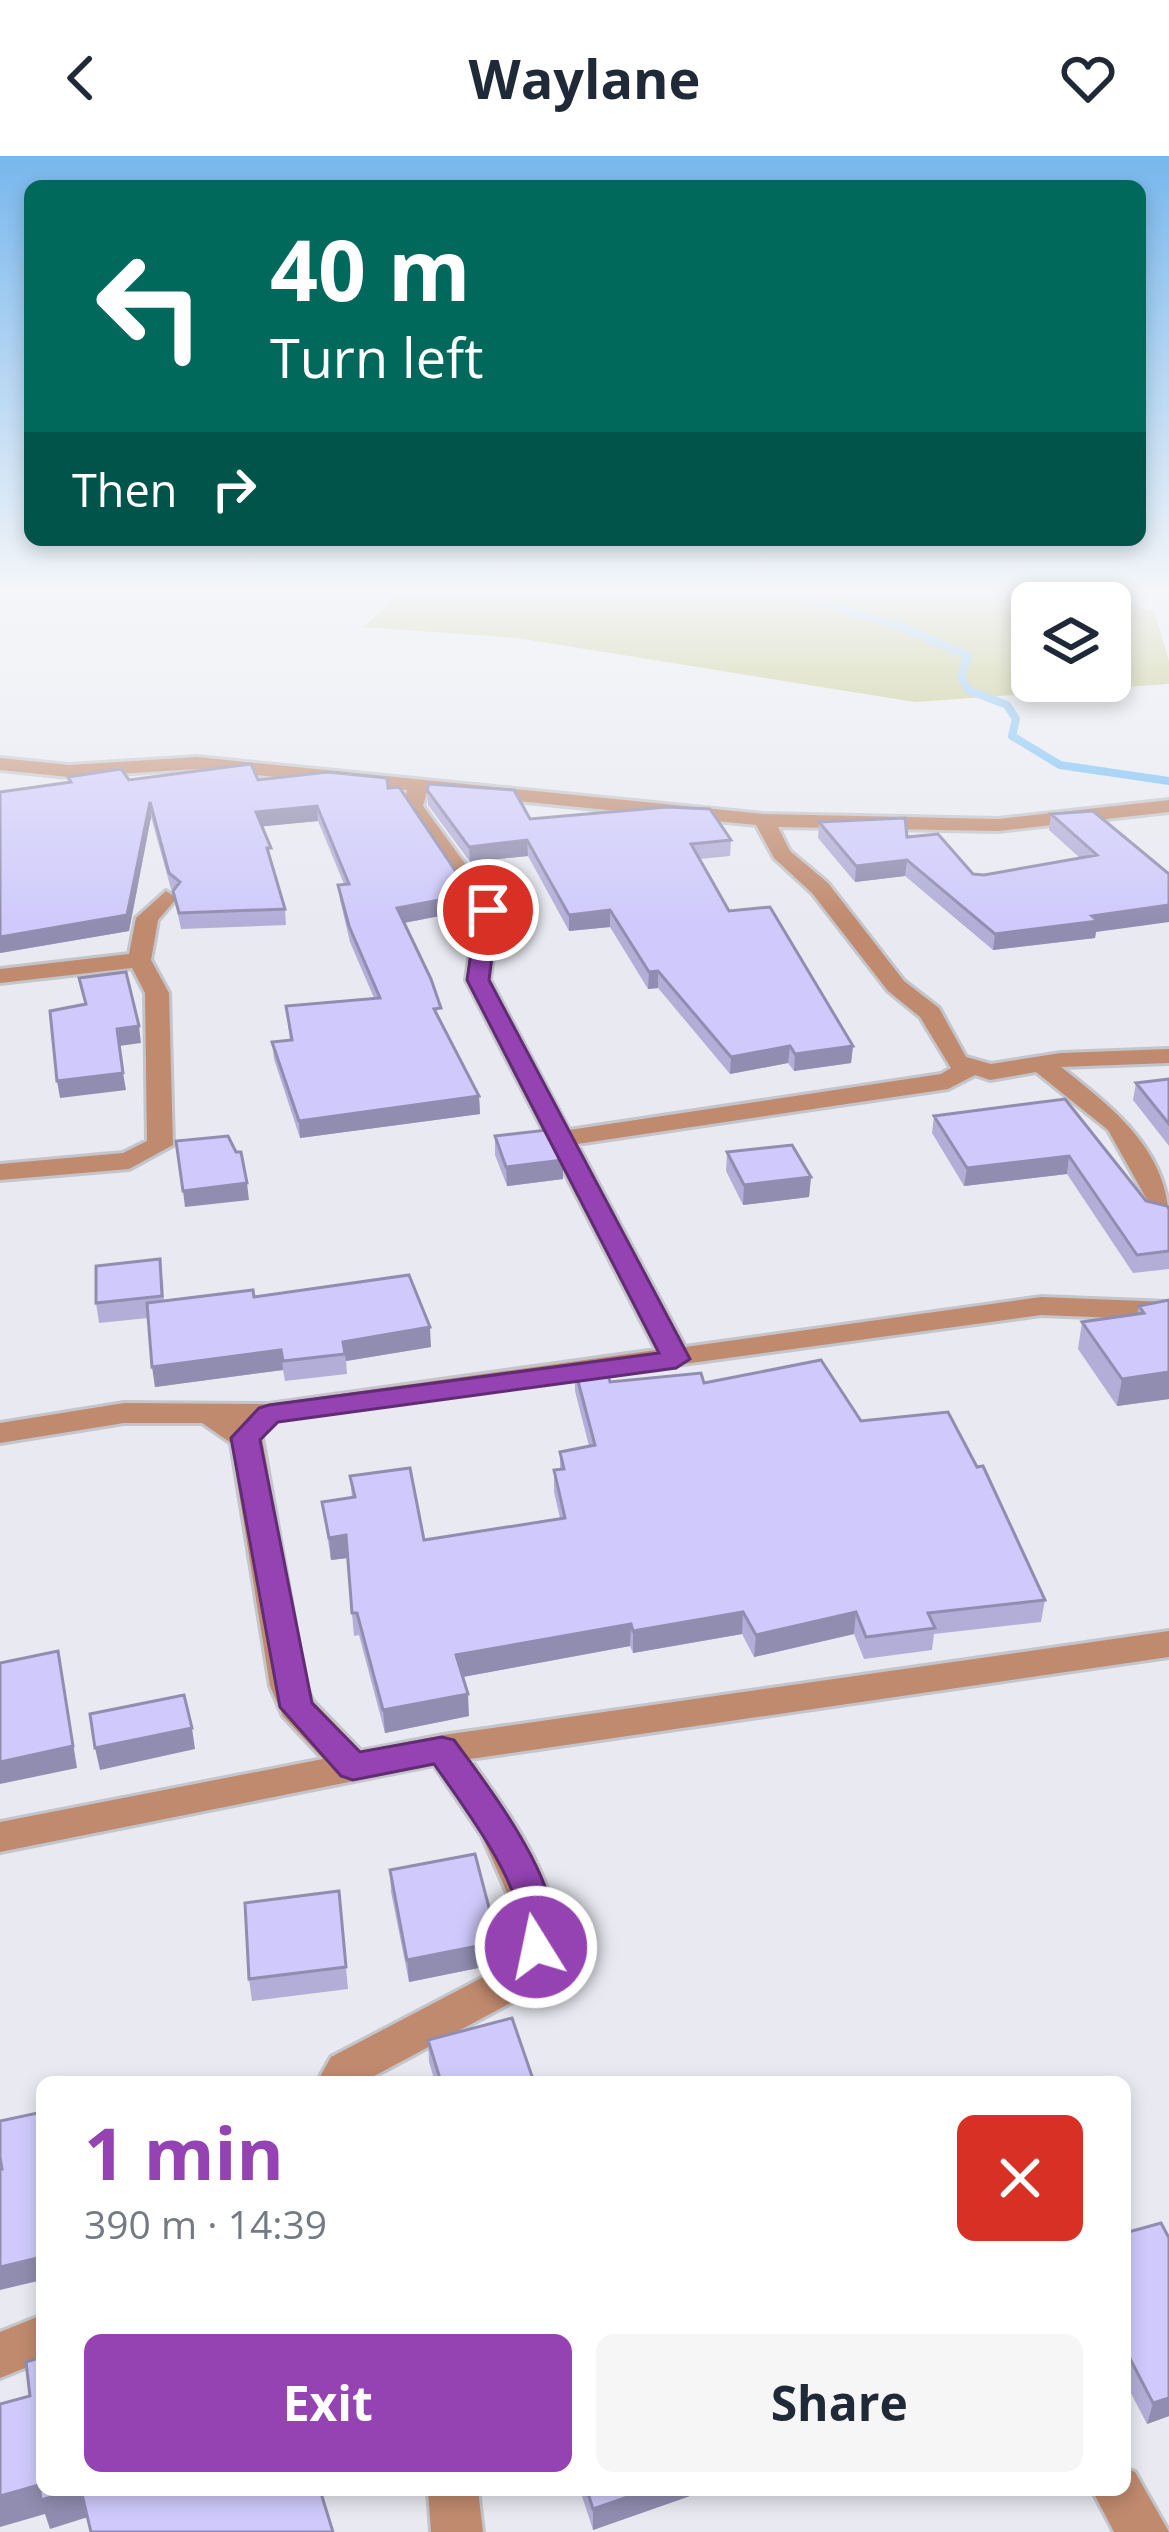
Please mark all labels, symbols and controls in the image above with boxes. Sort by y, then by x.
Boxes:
text: Waylane [468,41,701,115]
icon: back [48,45,114,111]
icon: heart [1055,45,1121,111]
text: 40 m [270,211,470,326]
icon: left [72,228,228,384]
text: Turn left [270,320,483,394]
icon: right [201,456,267,522]
text: Then [72,459,177,520]
map controls [1011,582,1131,702]
button: layers [1011,582,1131,702]
pin [437,859,539,961]
icon: arrive [455,877,521,943]
position arrow [473,1884,599,2010]
text: 1 min [84,2103,284,2201]
button: close [957,2115,1083,2241]
text: 390 m · 14:39 [84,2197,327,2250]
button: Exit [84,2334,572,2472]
button: Share [596,2334,1083,2472]

